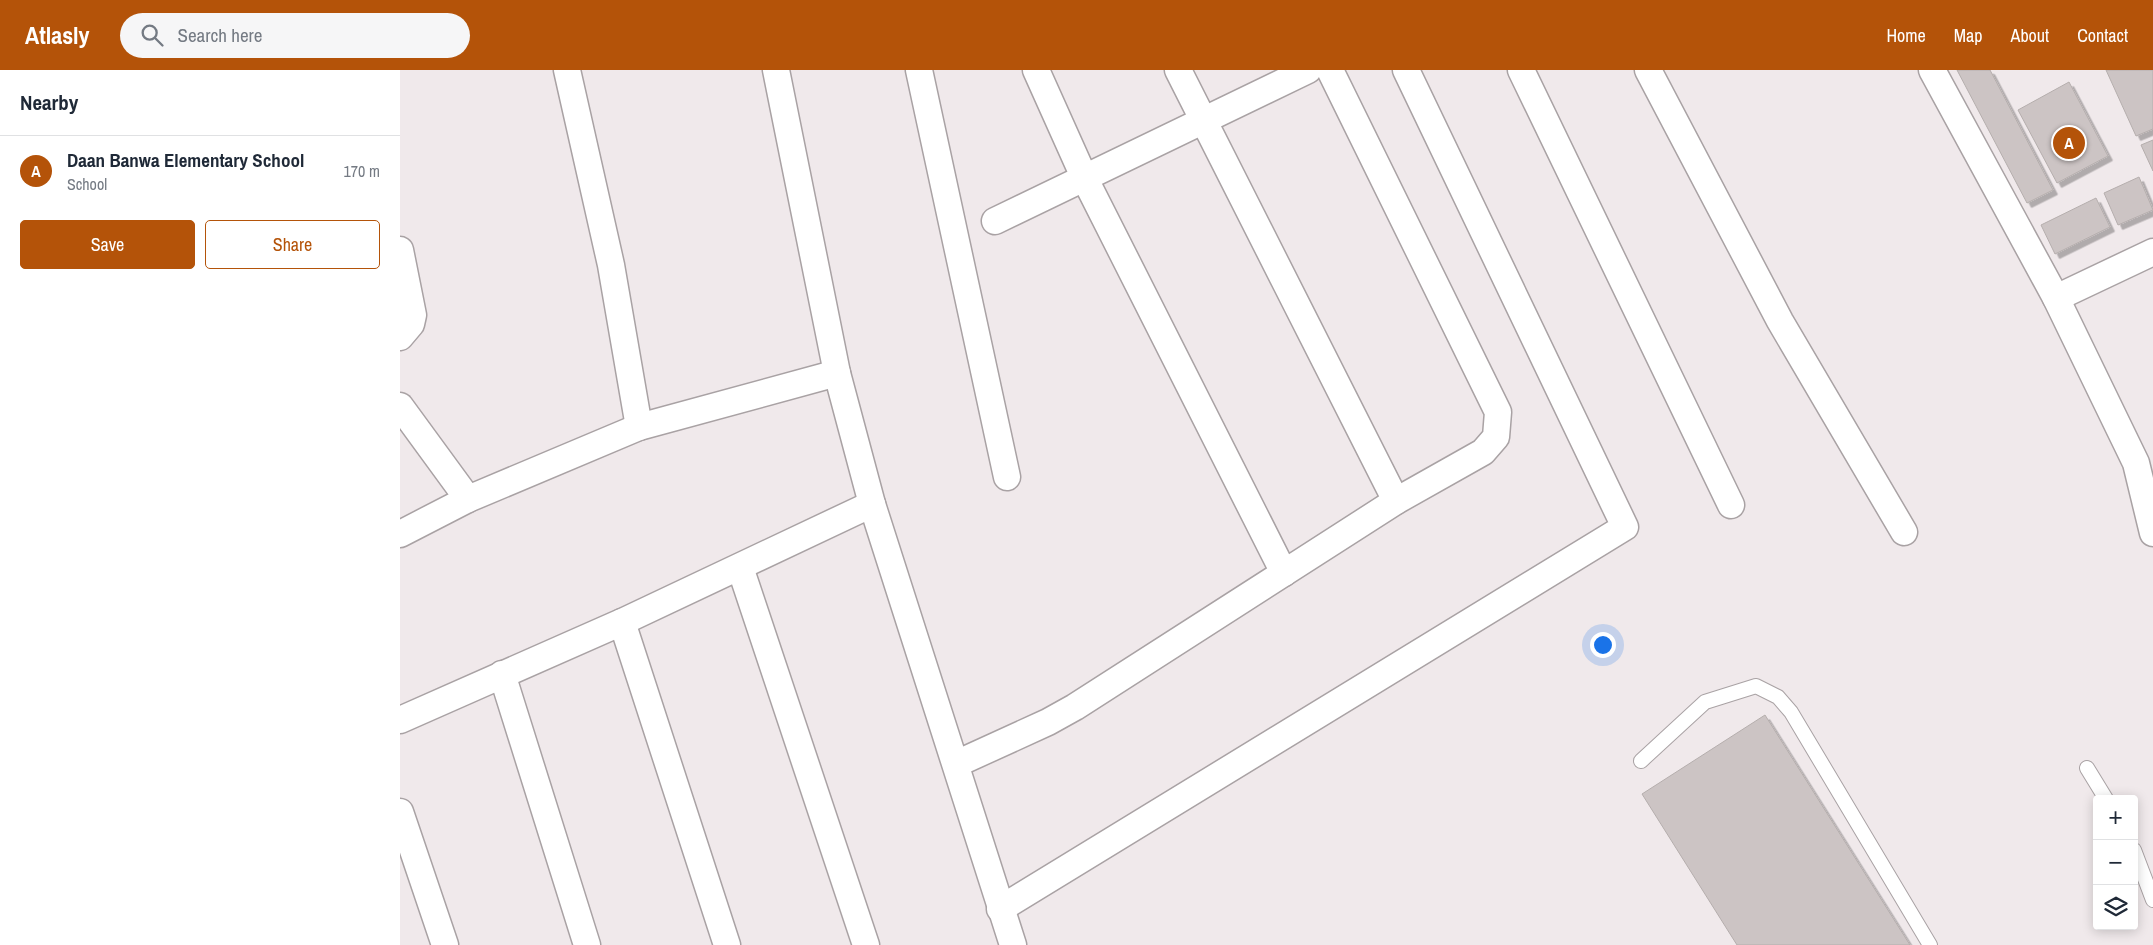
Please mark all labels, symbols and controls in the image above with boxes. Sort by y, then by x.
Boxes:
search box [120,13,470,58]
text: Atlasly [25,19,90,51]
icon: search [138,21,166,49]
text: Search here [178,22,262,48]
text: Home [1886,23,1926,48]
text: Map [1954,23,1983,48]
text: About [2011,23,2049,48]
text: Contact [2077,23,2128,48]
text: Nearby [20,88,78,117]
pin: A [2053,124,2085,162]
text: Daan Banwa Elementary School [67,147,304,173]
text: A [31,160,41,182]
text: 170 m [344,160,380,182]
text: School [67,173,107,195]
button: Save [20,220,195,269]
button: Share [205,220,380,269]
your location [1590,632,1616,658]
map controls [2093,795,2138,930]
button: + [2093,795,2138,840]
button: − [2093,840,2138,885]
button: layers [2093,885,2138,930]

